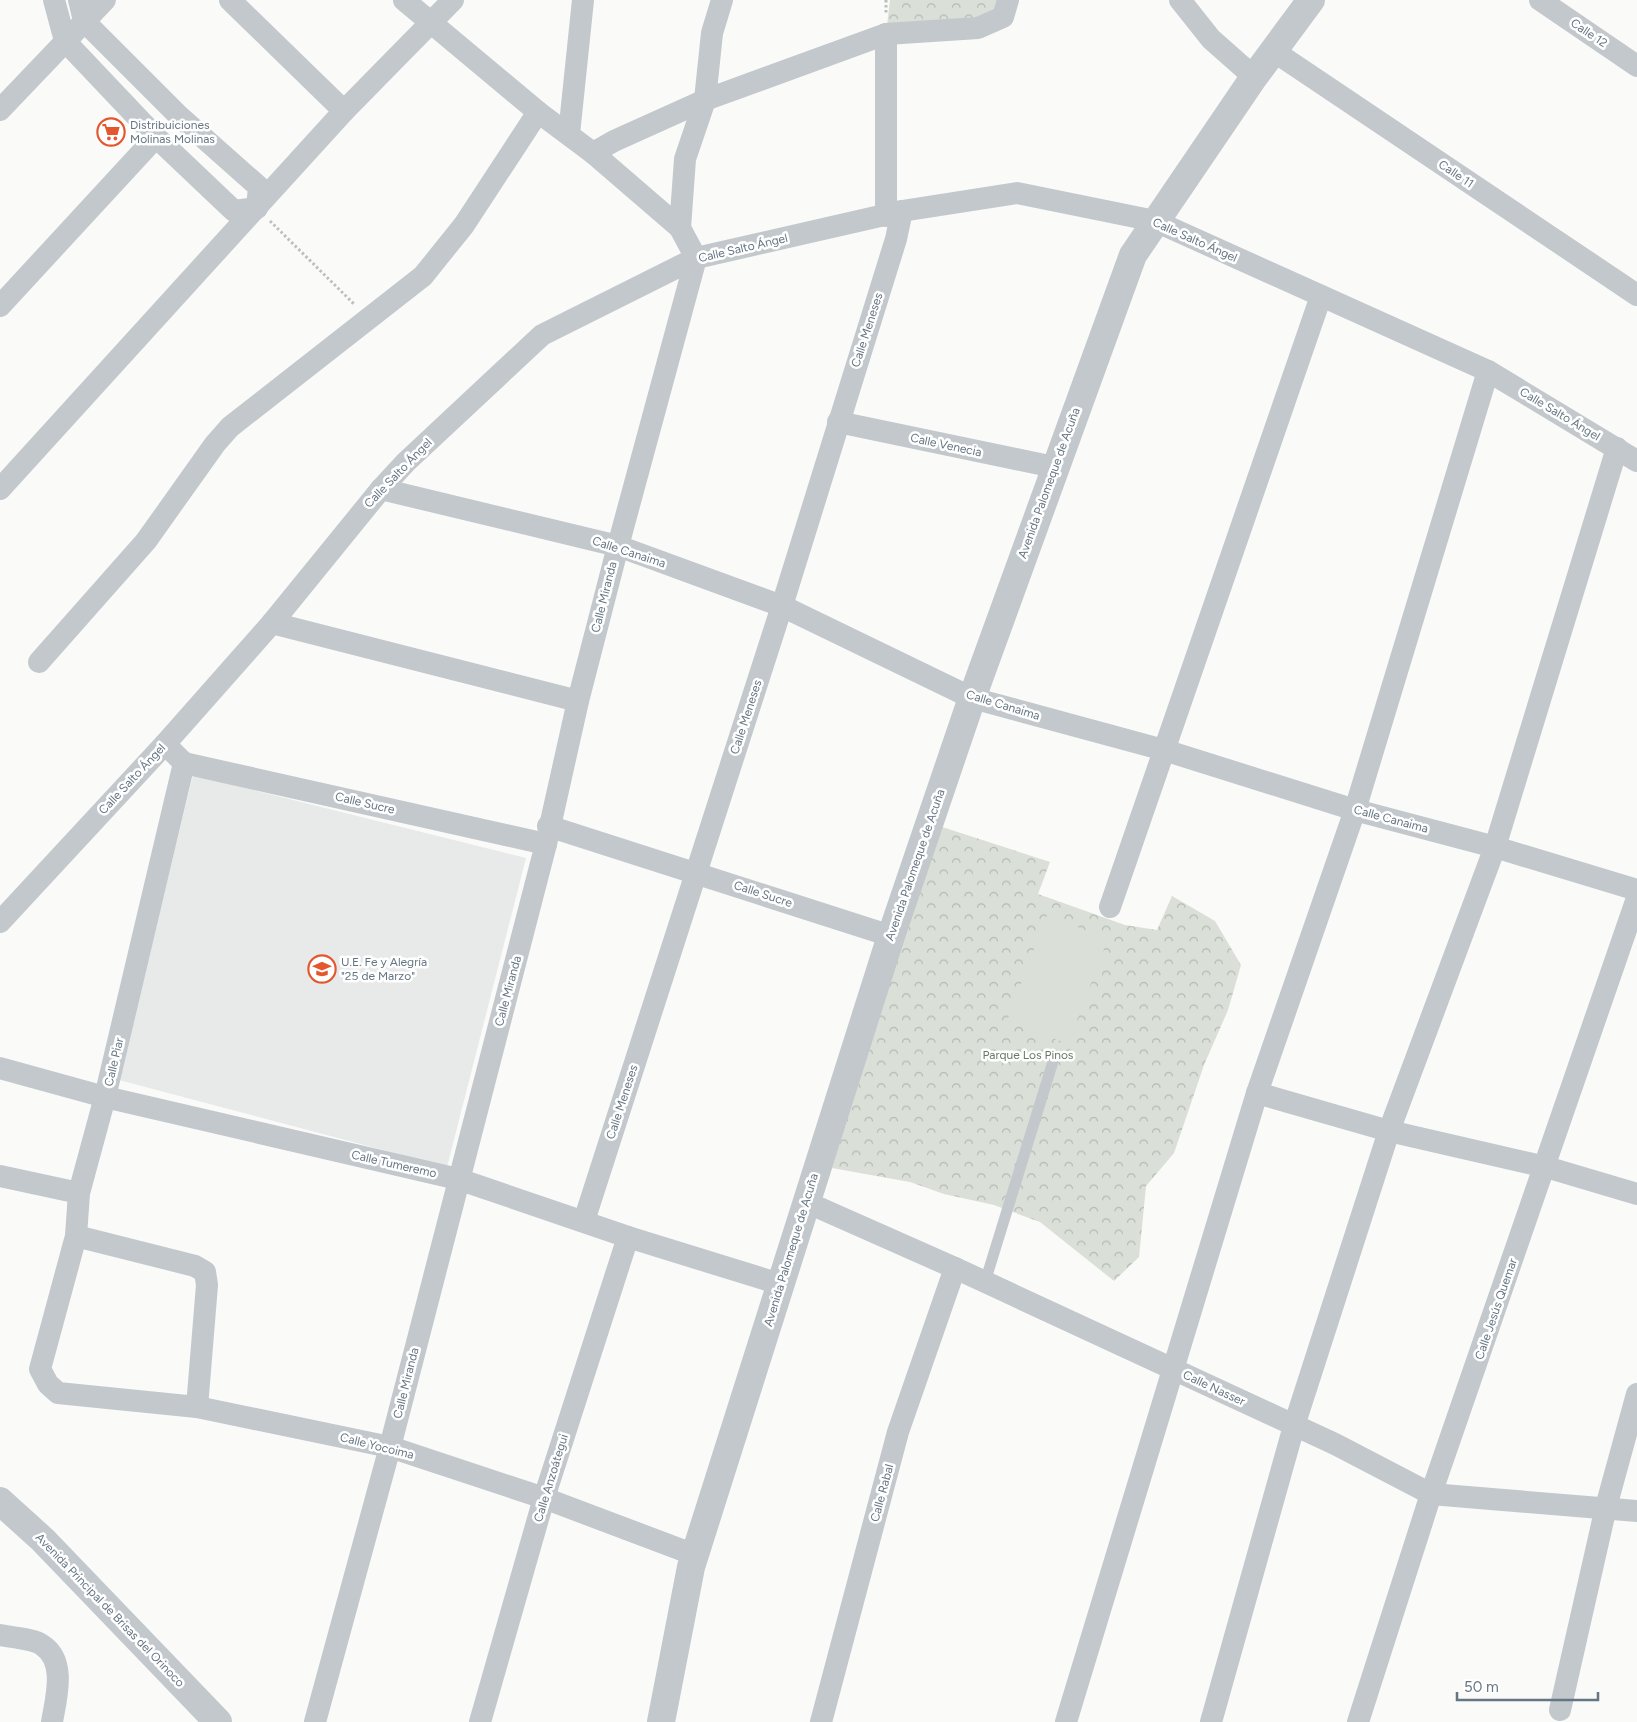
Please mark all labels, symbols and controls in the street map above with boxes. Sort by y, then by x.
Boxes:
street label: Calle 12 [1568,16,1610,50]
supermarket icon: Distribuiciones Molinas Molinas [96,117,126,147]
place label: Distribuiciones Molinas Molinas [130,118,215,146]
street label: Calle 11 [1436,157,1476,191]
street label: Calle Salto Ángel [1151,215,1239,265]
street label: Calle Salto Ángel [697,231,789,265]
street label: Calle Meneses [848,291,886,369]
street label: Calle Salto Ángel [1517,385,1603,443]
street label: Avenida Palomeque de Acuña [1015,406,1083,560]
street label: Calle Venecia [909,431,983,459]
street label: Calle Salto Ángel [361,435,435,511]
street label: Calle Canaima [591,534,667,570]
street label: Calle Miranda [588,560,620,634]
street label: Calle Meneses [727,678,765,756]
street label: Calle Canaima [964,687,1042,723]
street label: Calle Salto Ángel [96,741,168,817]
street label: Avenida Palomeque de Acuña [882,787,948,943]
street label: Calle Sucre [334,789,397,817]
street label: Calle Canaima [1352,802,1430,836]
street label: Calle Sucre [732,878,794,910]
school or university icon: U.E. Fe y Alegría "25 de Marzo" [307,954,337,984]
street label: Calle Miranda [492,954,524,1028]
place label: U.E. Fe y Alegría "25 de Marzo" [341,955,427,983]
street label: Calle Piar [102,1036,126,1088]
park label: Parque Los Pinos [983,1048,1074,1062]
street label: Calle Meneses [603,1063,641,1141]
street label: Calle Tumeremo [350,1147,438,1181]
street label: Avenida Palomeque de Acuña [761,1172,821,1328]
street label: Calle Jesús Quemar [1472,1257,1520,1361]
street label: Calle Miranda [390,1346,422,1420]
street label: Calle Nasser [1181,1368,1247,1408]
street label: Calle Yocoima [339,1430,415,1462]
street label: Calle Anzoátegui [531,1432,571,1524]
street label: Calle Rabal [868,1463,896,1523]
street label: Avenida Principal de Brisas del Orinoco [33,1530,187,1690]
scale bar [1457,1670,1598,1702]
text: 50 m [1464,1678,1499,1696]

